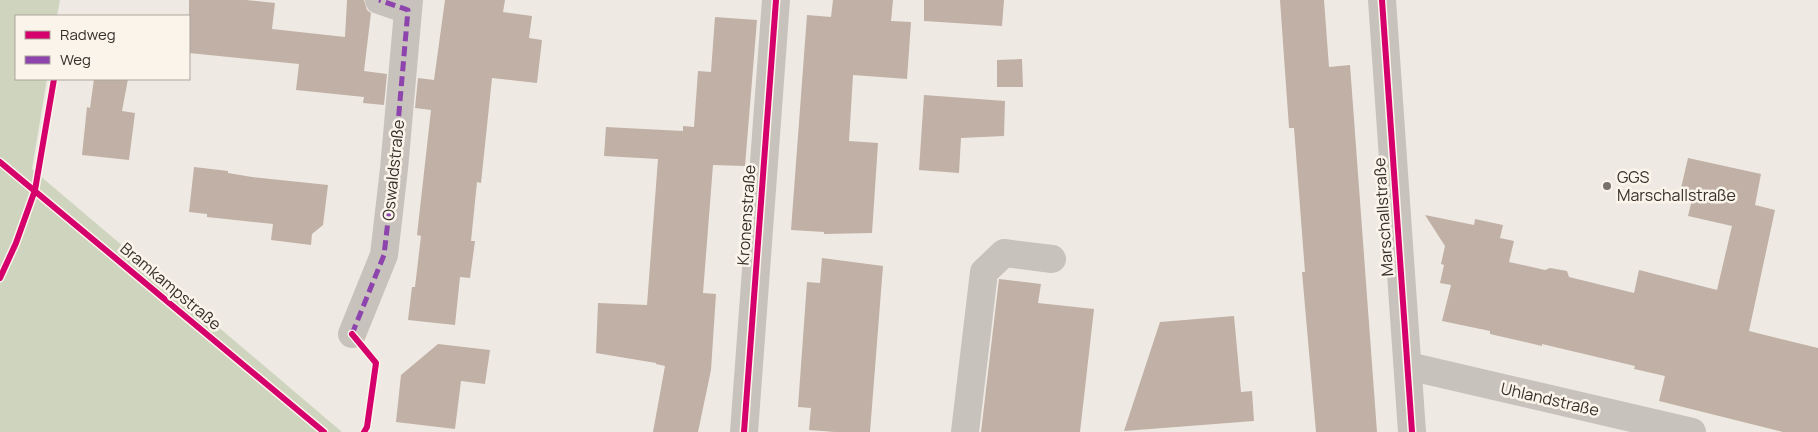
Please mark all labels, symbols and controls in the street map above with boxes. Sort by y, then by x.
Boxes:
legend [15,15,190,80]
text: Radweg [60,24,116,45]
text: Weg [60,49,91,70]
street label: Oswaldstraße [377,118,409,222]
street label: Marschallstraße [1368,157,1398,277]
street label: Kronenstraße [732,164,760,266]
place label: GGS Marschallstraße [1617,166,1736,206]
marker: GGS Marschallstraße [1601,180,1613,192]
street label: Bramkampstraße [116,237,226,335]
street label: Uhlandstraße [1499,377,1601,421]

